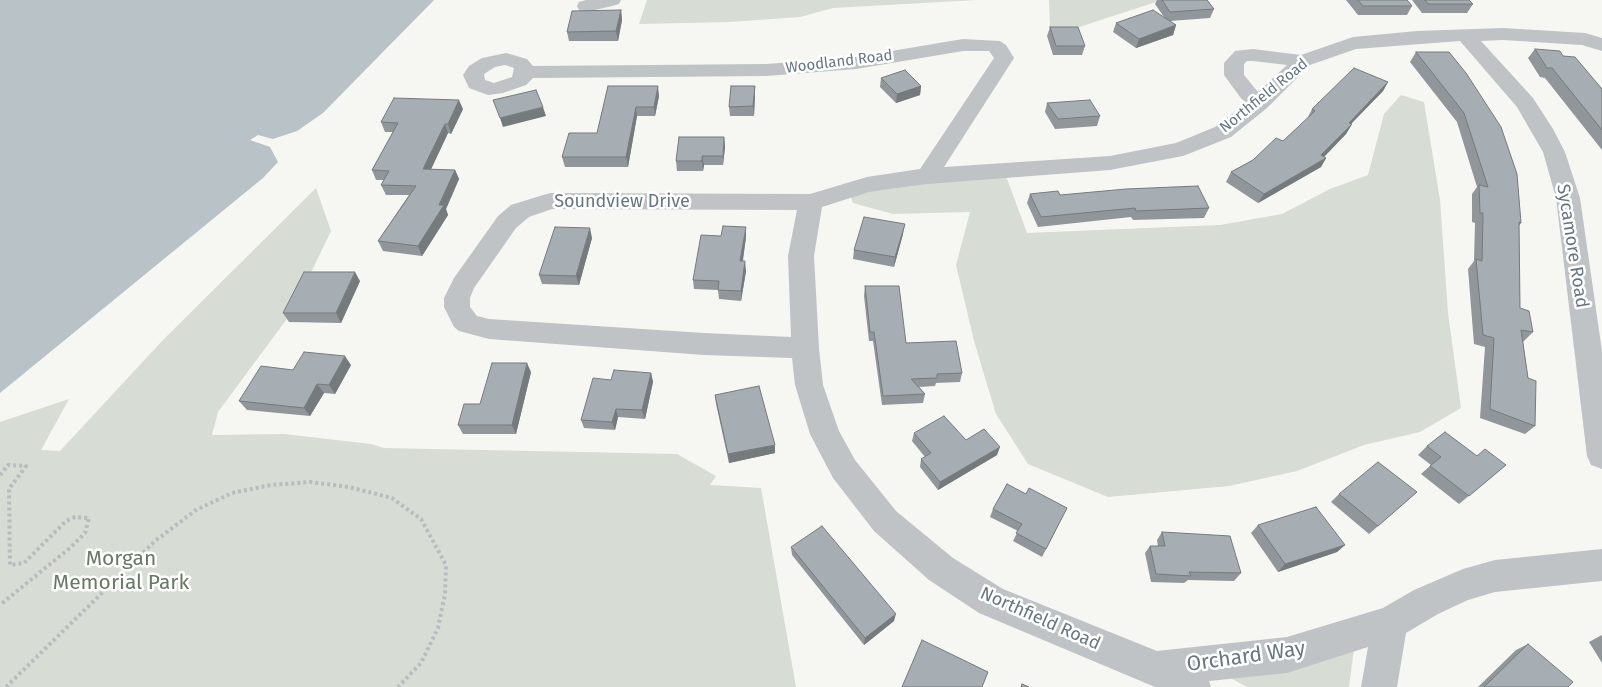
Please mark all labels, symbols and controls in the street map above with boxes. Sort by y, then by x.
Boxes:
street label: Woodland Road [785,47,893,77]
street label: Northfield Road [1217,55,1311,137]
street label: Sycamore Road [1552,183,1592,309]
street label: Soundview Drive [554,191,690,213]
park label: Morgan Memorial Park [53,546,189,596]
street label: Northfield Road [977,583,1103,655]
street label: Orchard Way [1185,636,1307,678]

